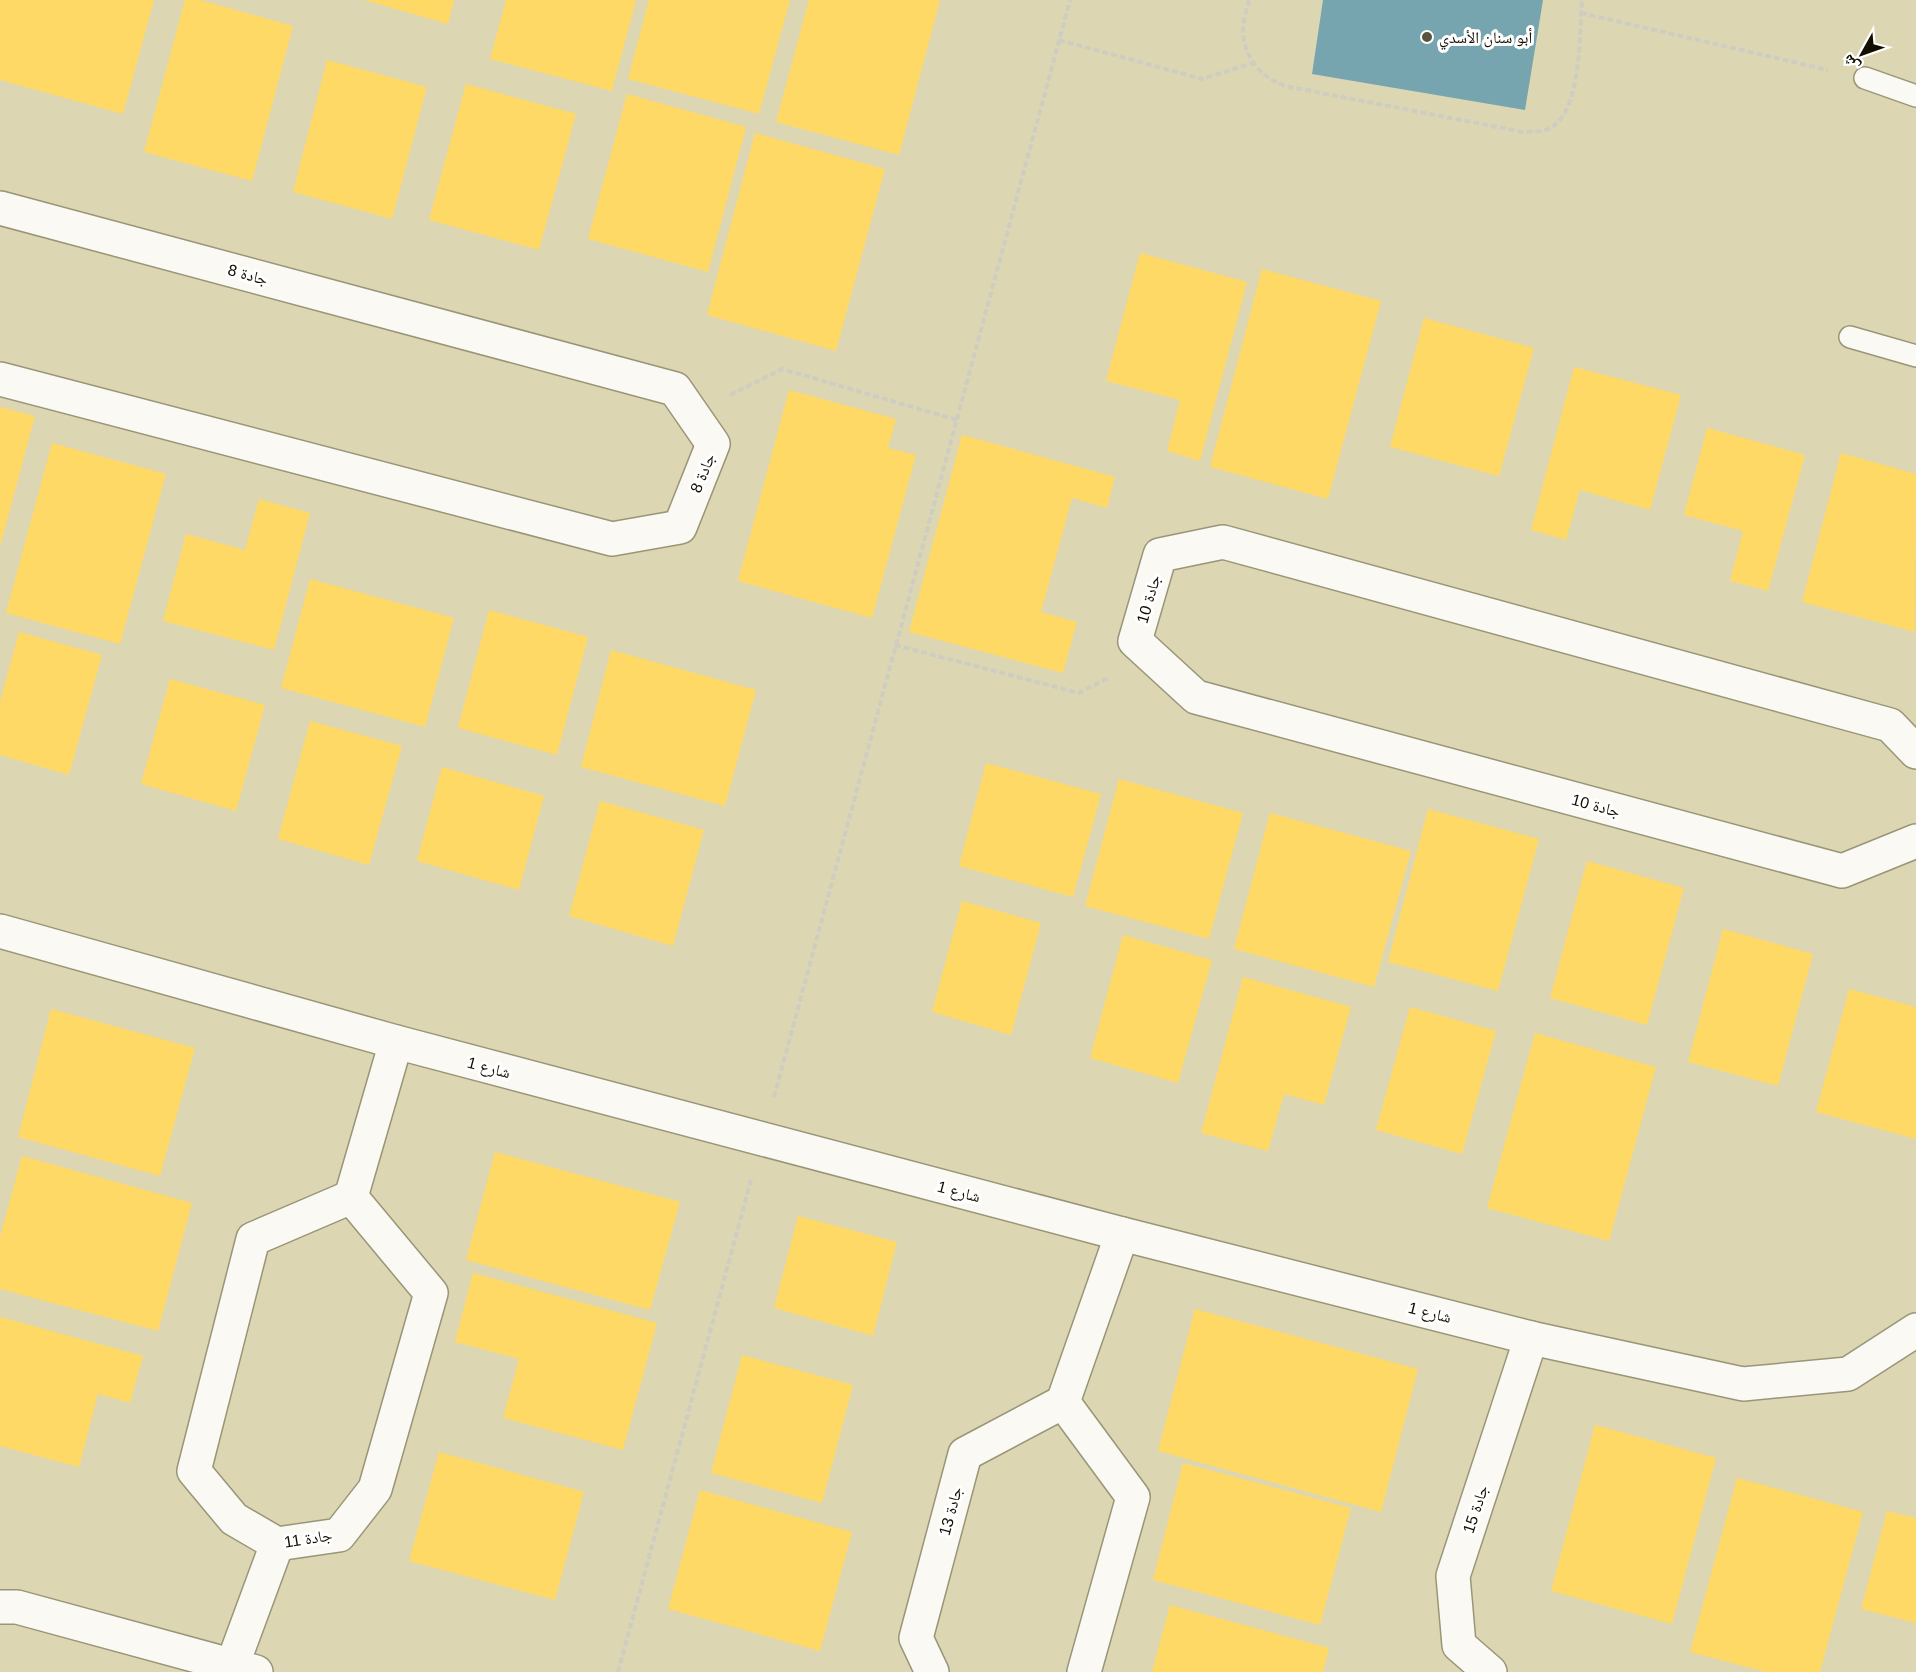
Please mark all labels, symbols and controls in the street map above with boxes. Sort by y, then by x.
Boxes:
north arrow [1832,24,1892,84]
place label: أبو سنان الأسدي [1439,28,1532,50]
marker: أبو سنان الأسدي [1420,30,1434,44]
text: ش [1839,51,1864,75]
street label: جادة 8 [226,261,270,288]
street label: جادة 8 [687,451,718,495]
street label: جادة 10 [1133,573,1164,625]
street label: جادة 10 [1570,791,1622,820]
street label: شارع 1 [465,1054,512,1083]
street label: شارع 1 [935,1178,982,1207]
street label: شارع 1 [1406,1299,1453,1328]
street label: جادة 15 [1460,1483,1491,1535]
street label: جادة 13 [936,1485,965,1537]
street label: جادة 11 [283,1526,333,1551]

